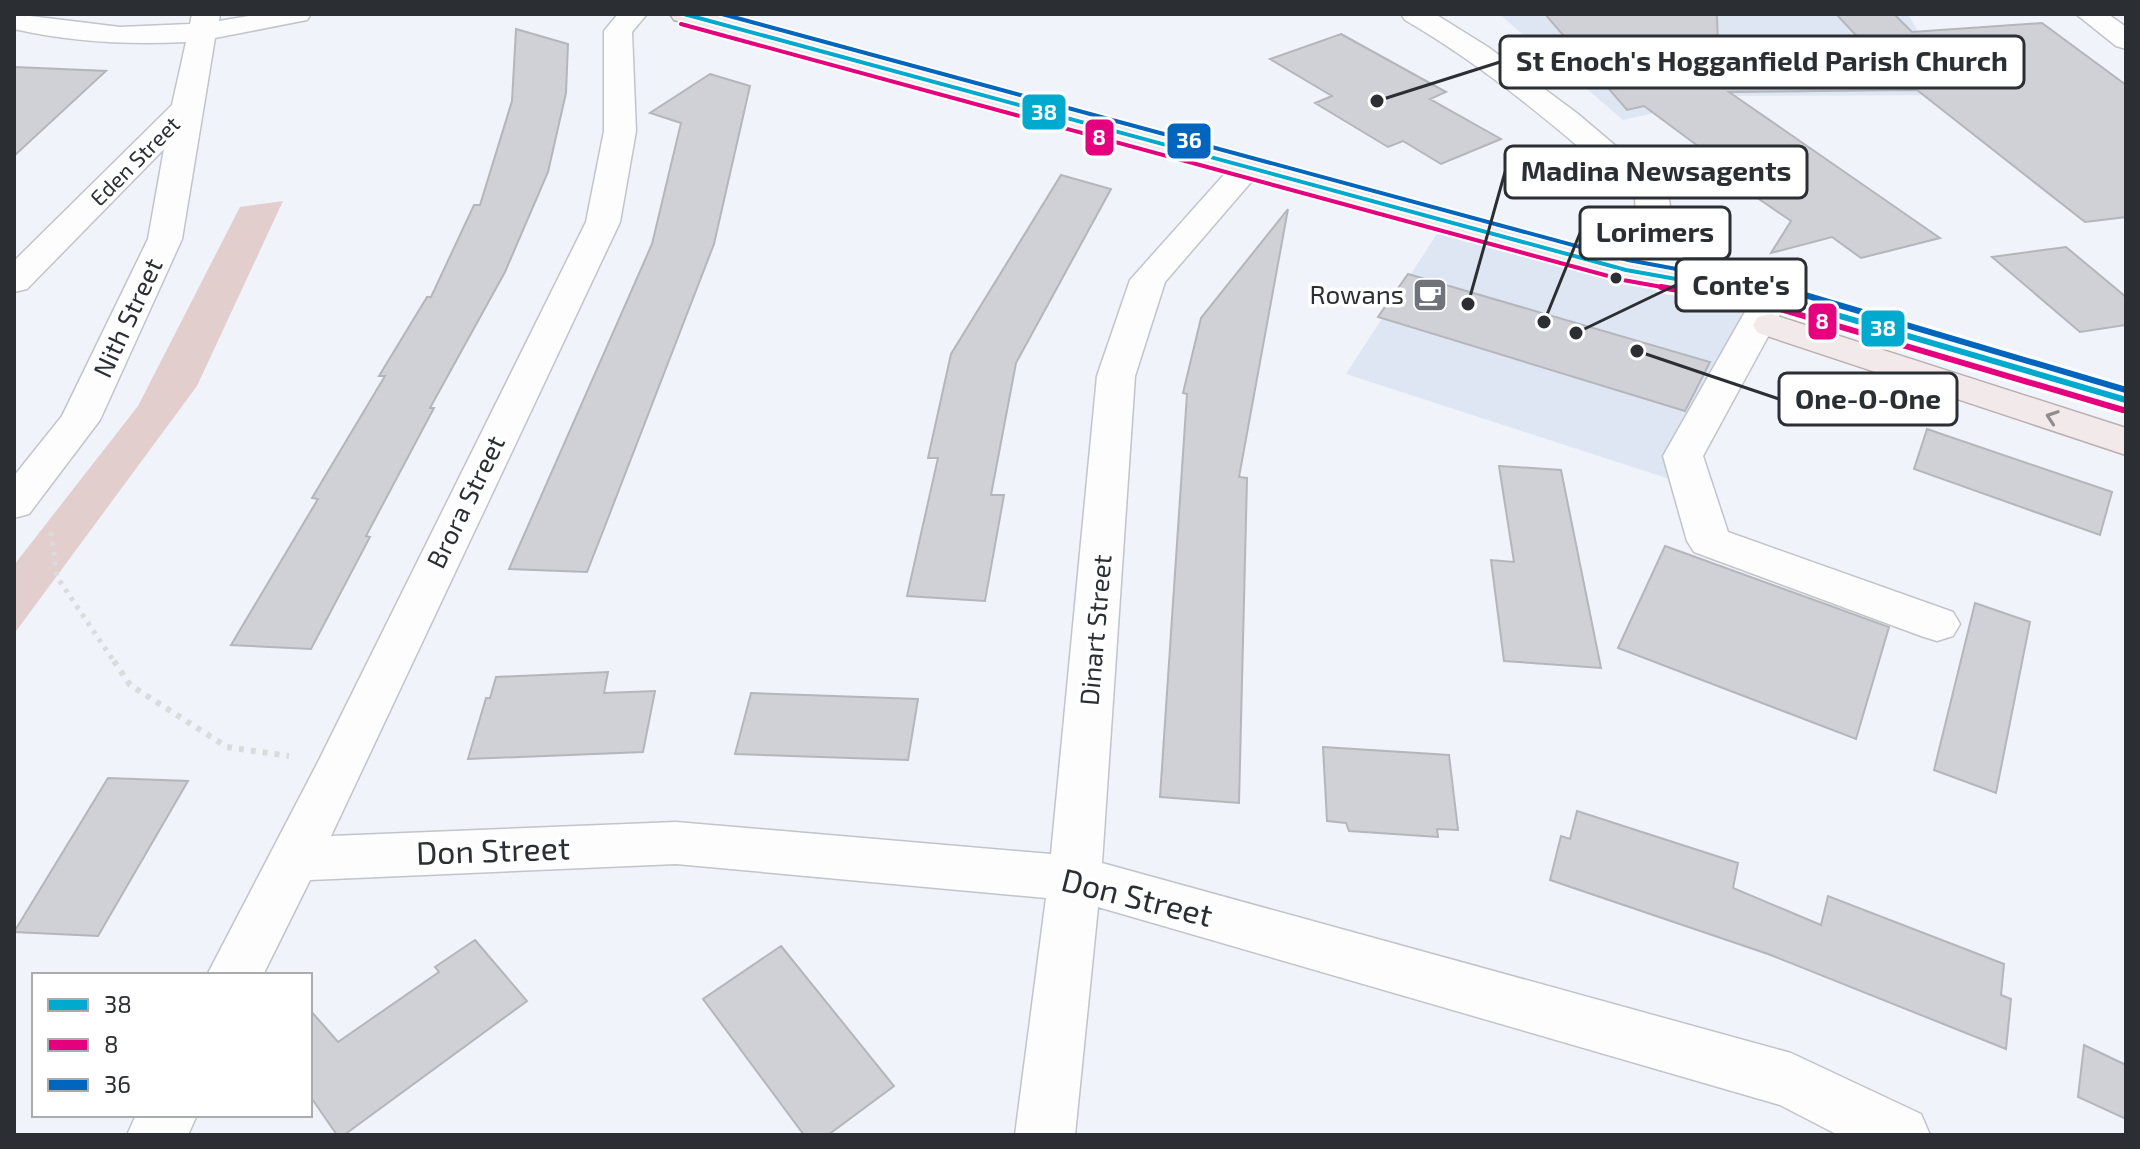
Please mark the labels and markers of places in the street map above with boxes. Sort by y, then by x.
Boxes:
callout: St Enoch's Hogganfield Parish Church [1500,36,2024,88]
callout: Madina Newsagents [1505,146,1807,198]
callout: Lorimers [1580,207,1730,259]
callout: Conte's [1676,259,1806,311]
unlabelled marker [1608,270,1624,286]
cafe icon: Rowans [1411,276,1449,314]
place label: Rowans [1309,278,1404,309]
callout: One-O-One [1779,373,1957,425]

